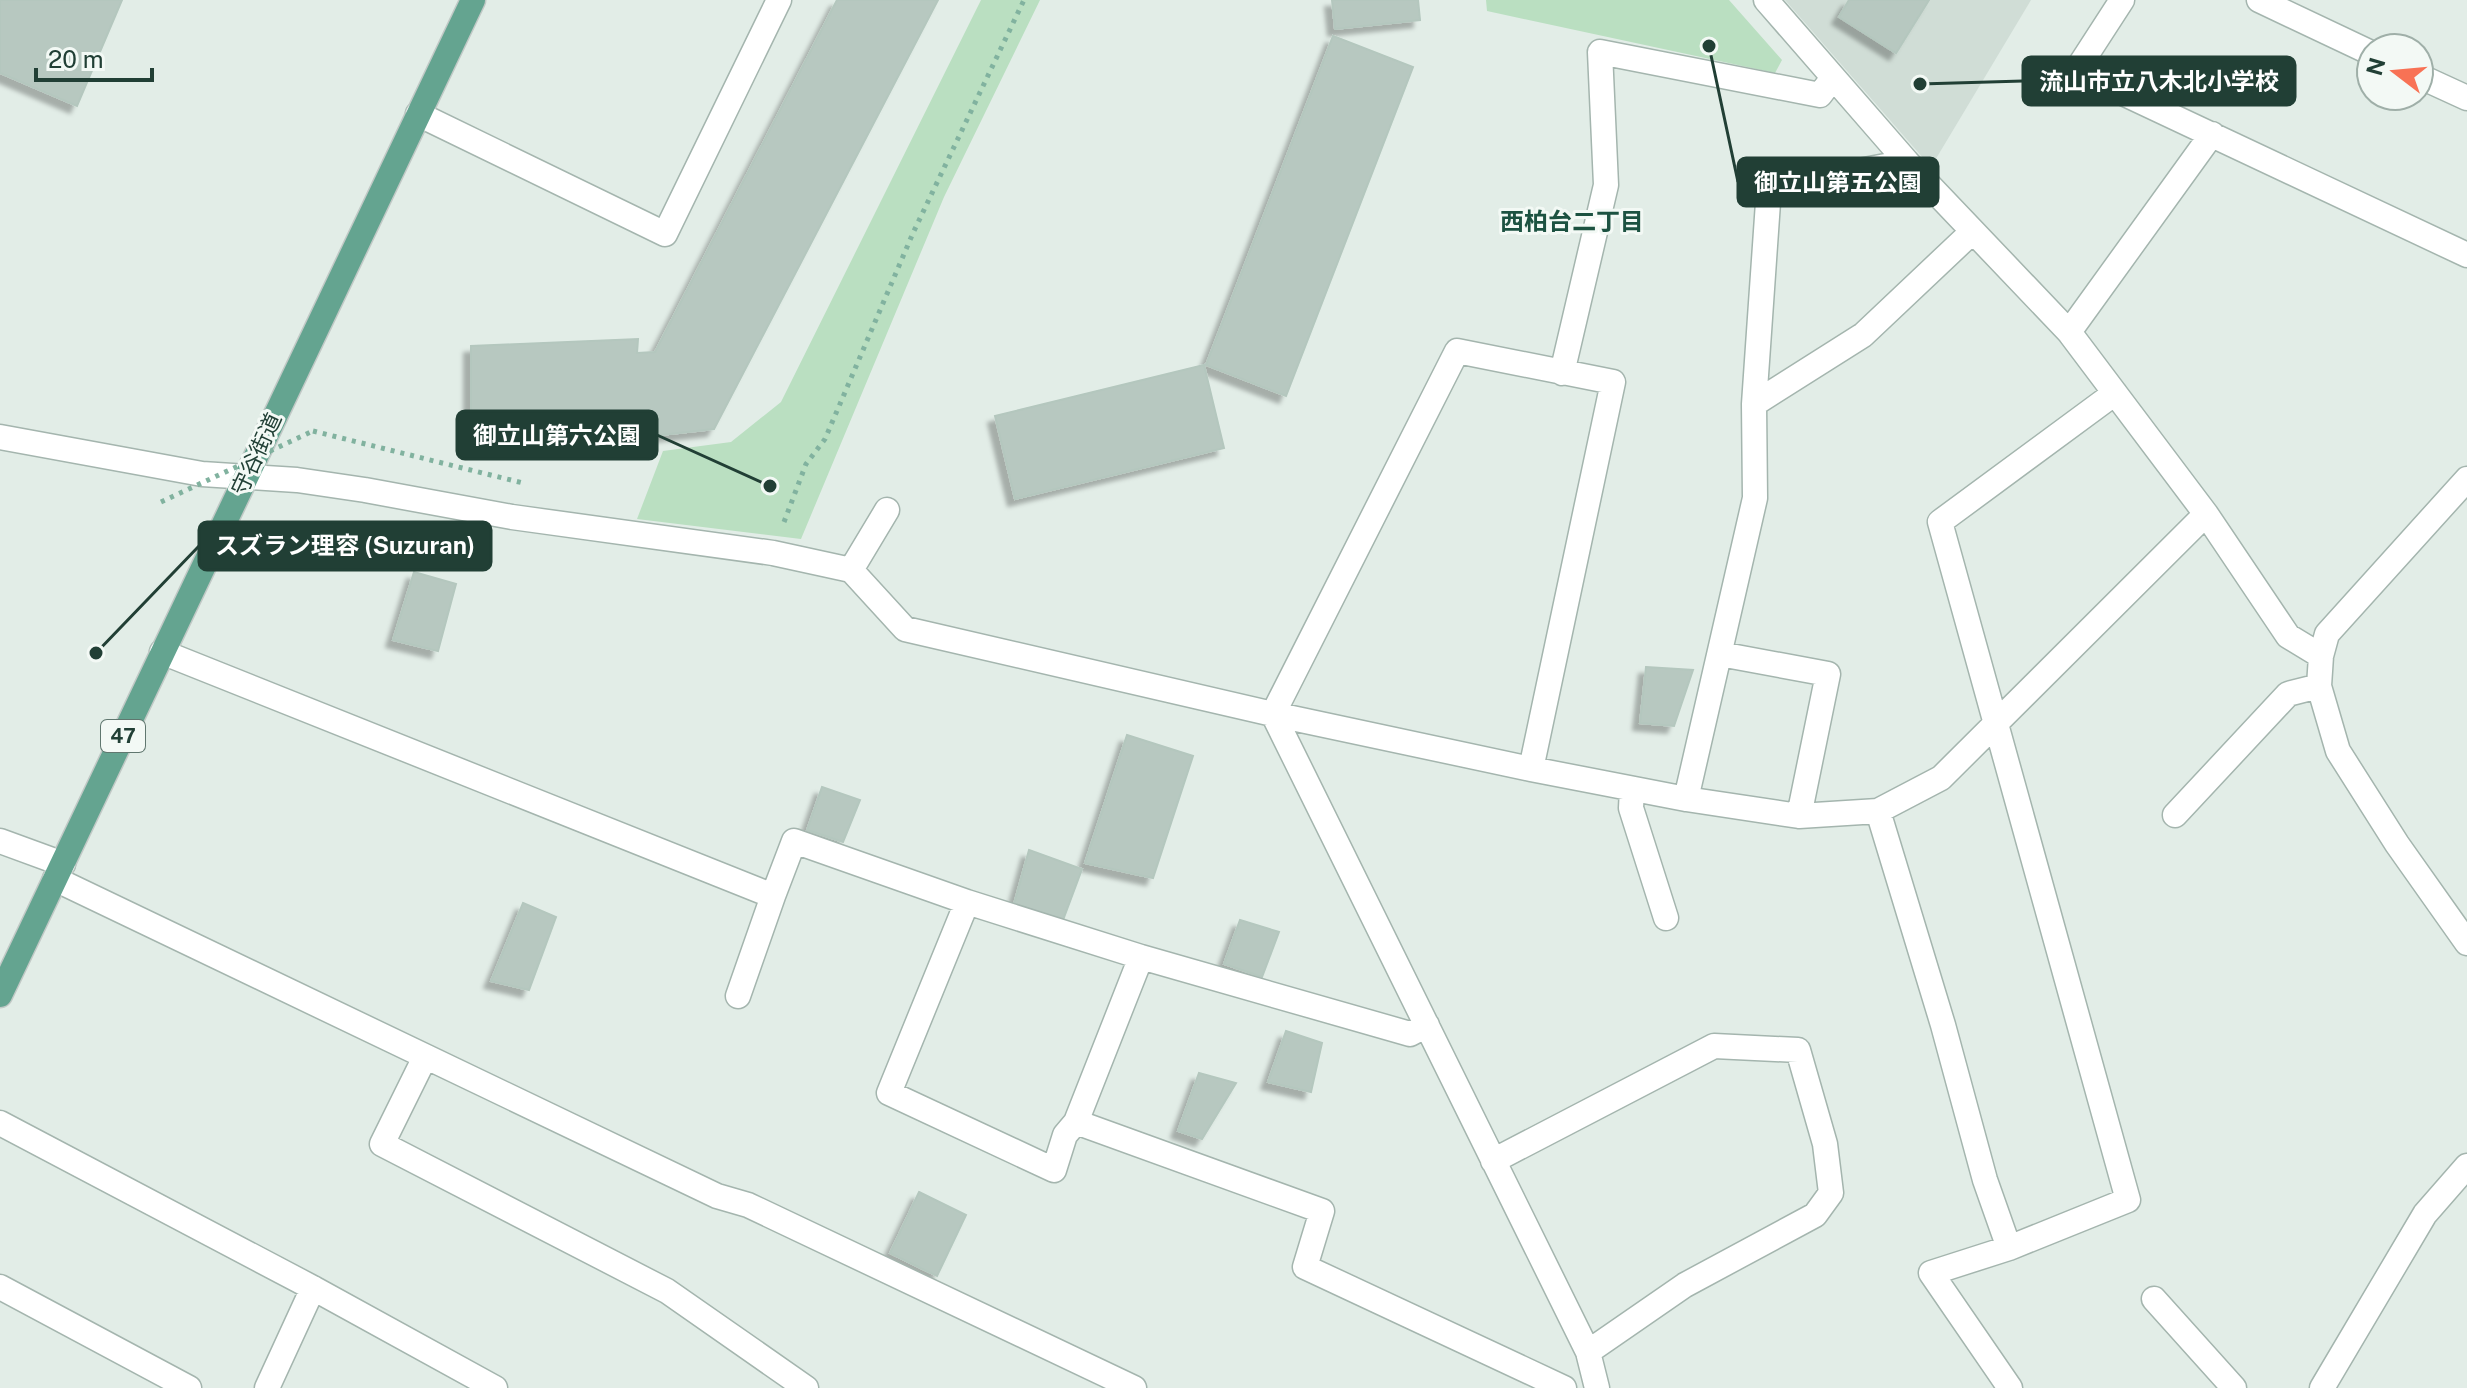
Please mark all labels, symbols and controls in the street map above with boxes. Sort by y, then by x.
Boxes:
scale bar [36,32,152,82]
north arrow [2355,32,2435,112]
text: 20 m [48,45,104,73]
text: N [2361,55,2391,78]
callout: 流山市立八木北小学校 [2023,57,2295,105]
text: 流山市立八木北小学校 [2039,67,2279,95]
callout: 御立山第五公園 [1738,158,1938,206]
text: 御立山第五公園 [1754,168,1922,196]
district label: 西柏台二丁目 [1500,207,1644,235]
street label: 守谷街道 [226,409,286,499]
callout: 御立山第六公園 [457,411,657,459]
text: 御立山第六公園 [473,421,641,449]
callout: スズラン理容 (Suzuran) [199,522,491,570]
text: スズラン理容 (Suzuran) [215,531,475,559]
road number: 47 [101,720,145,752]

